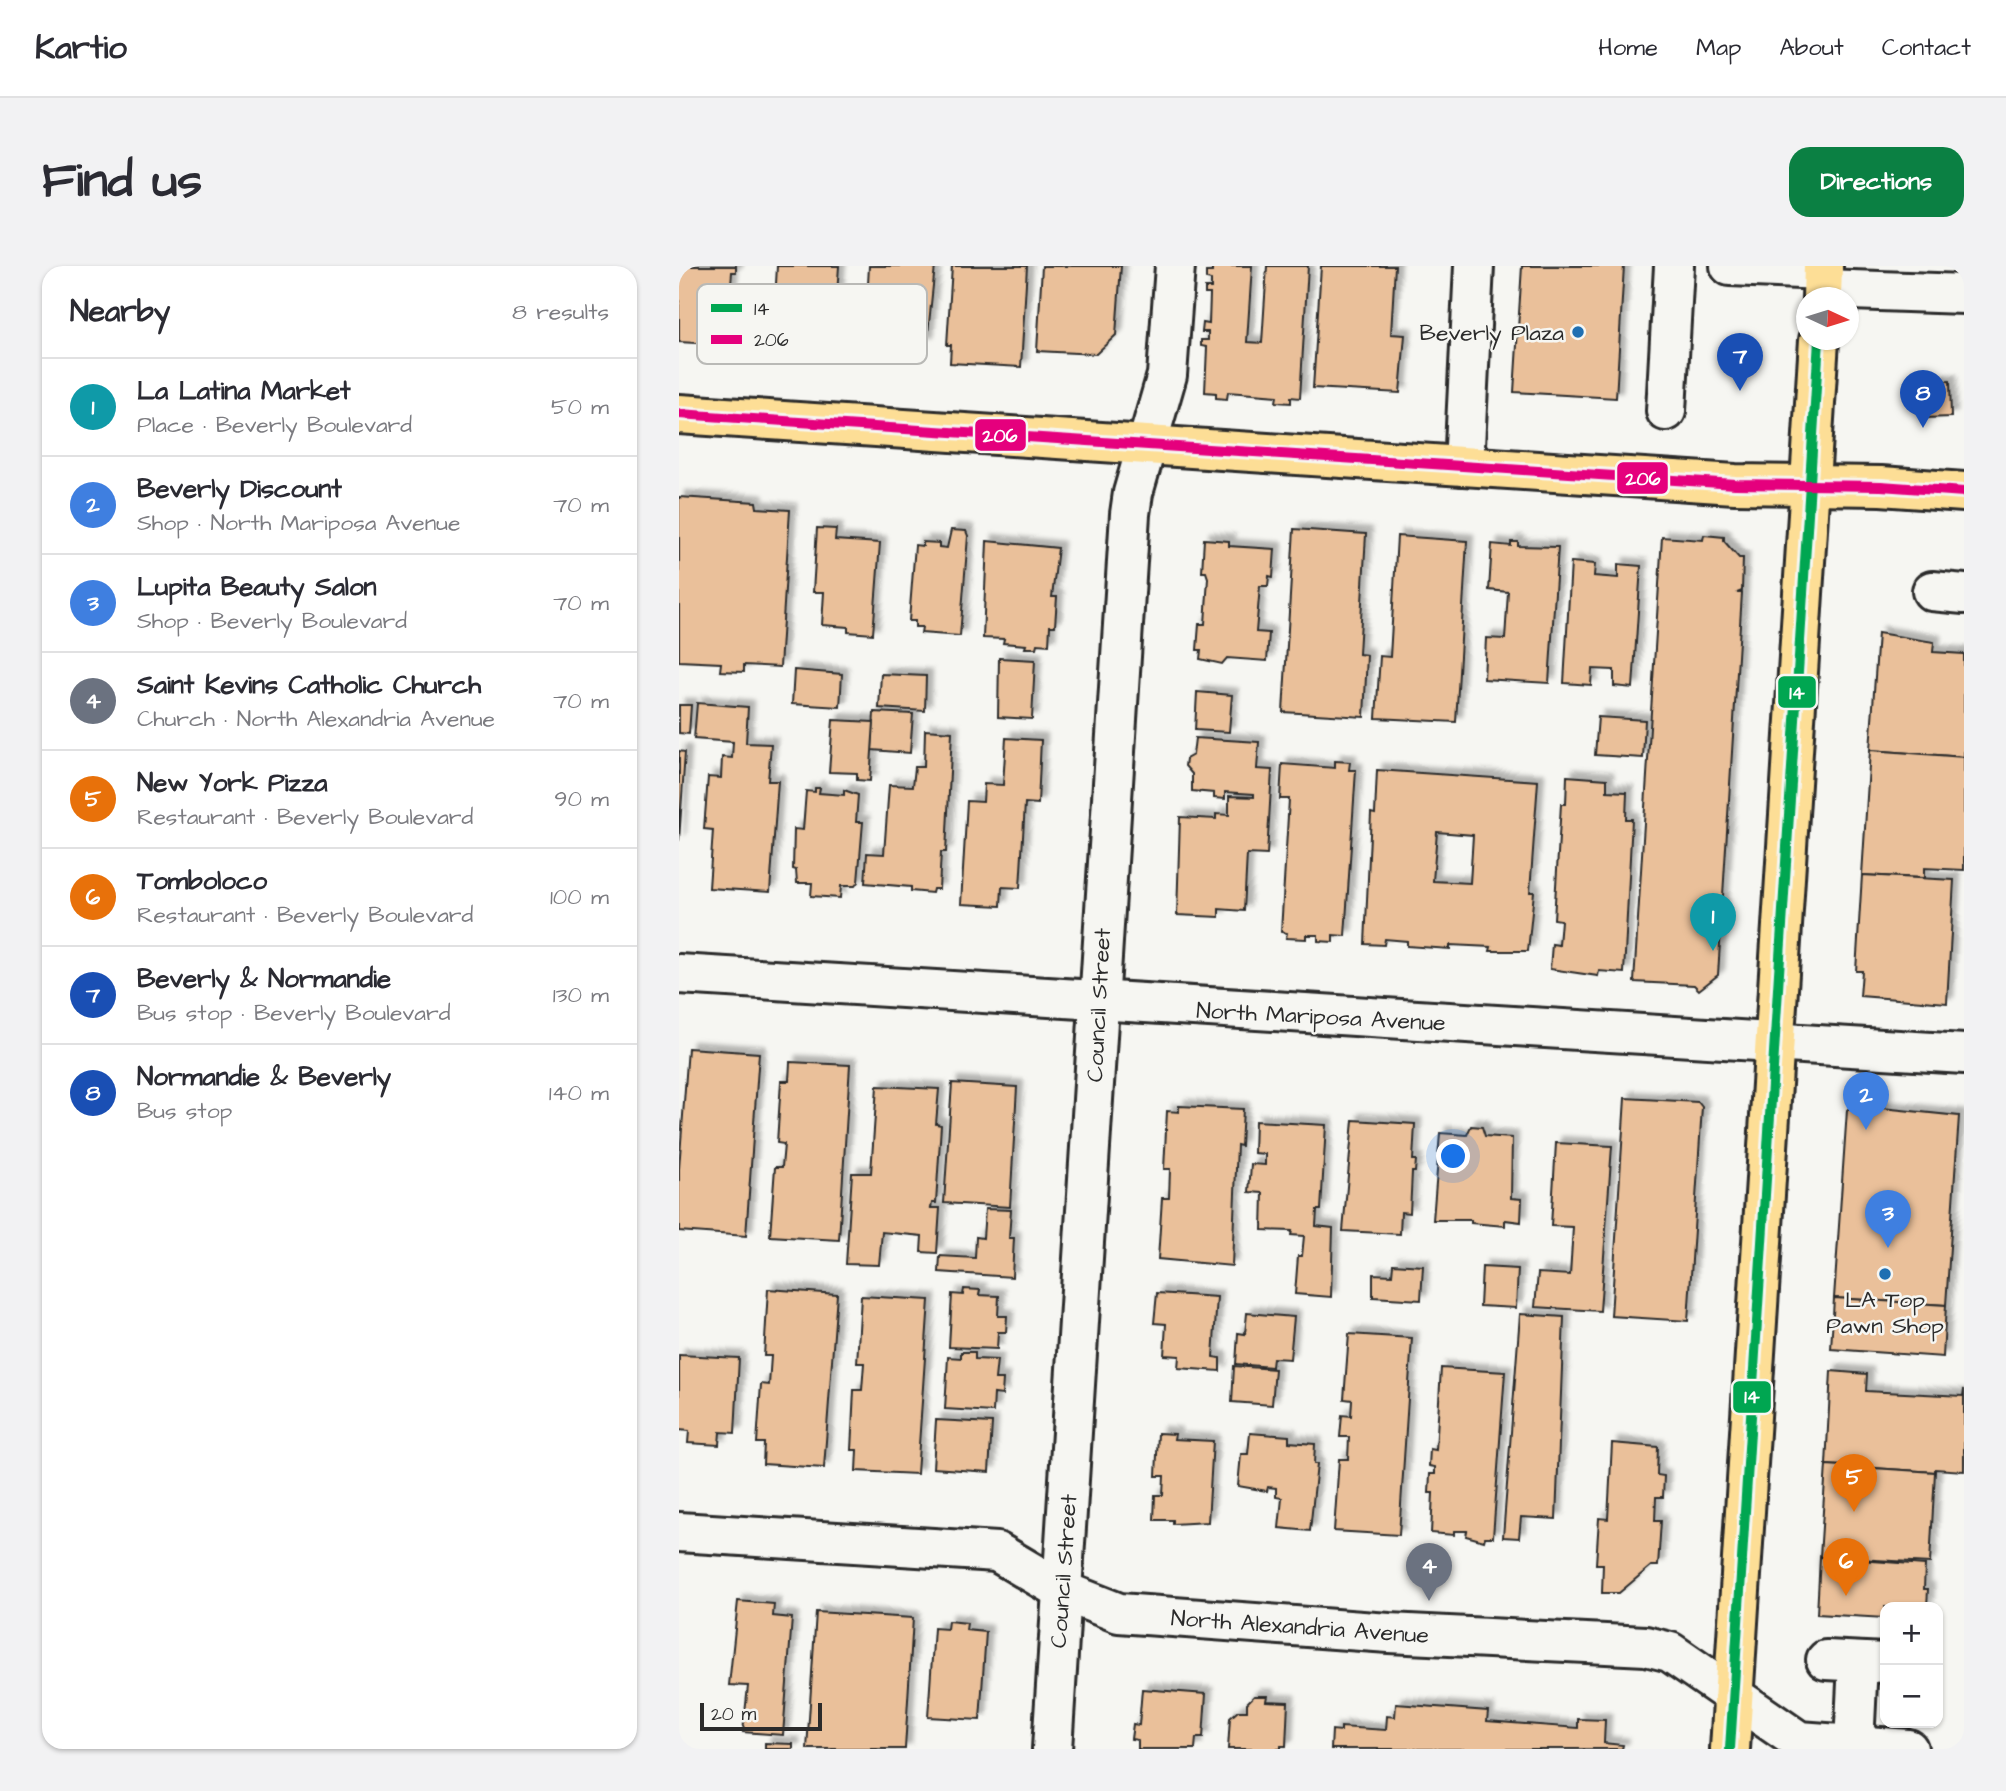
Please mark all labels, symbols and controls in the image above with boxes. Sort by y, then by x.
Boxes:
text: Kartio [35,25,127,71]
text: Home [1598,31,1658,65]
text: Map [1696,31,1741,65]
text: About [1779,31,1844,65]
text: Contact [1882,31,1971,65]
button: Directions [1789,147,1964,217]
text: Find us [42,148,202,216]
legend [697,284,927,364]
north arrow [1796,287,1859,350]
text: Nearby [70,291,170,333]
text: 8 results [512,296,609,328]
text: 14 [754,296,769,323]
place label: Beverly Plaza [1420,317,1564,350]
marker: Beverly Plaza [1570,324,1586,340]
text: 206 [754,327,789,354]
pin: 7 [1717,333,1763,391]
pin: 8 [1900,370,1946,428]
text: La Latina Market [137,373,351,409]
text: 1 [92,391,94,423]
text: 50 m [551,391,609,423]
text: Place · Beverly Boulevard [137,409,412,441]
line badge: 206 [974,418,1027,452]
text: 206 [982,423,1017,450]
line badge: 206 [1616,461,1669,495]
text: 206 [1625,466,1660,493]
text: Beverly Discount [137,471,342,507]
text: 2 [86,489,100,521]
text: 70 m [553,489,609,521]
text: Shop · North Mariposa Avenue [137,507,460,539]
text: Lupita Beauty Salon [137,569,377,605]
text: 3 [87,587,99,619]
text: 70 m [553,587,609,619]
text: Shop · Beverly Boulevard [137,605,407,637]
text: Saint Kevins Catholic Church [137,667,481,703]
line badge: 14 [1777,675,1817,709]
text: 14 [1789,680,1805,707]
text: 4 [85,685,101,717]
text: 70 m [553,685,609,717]
text: Church · North Alexandria Avenue [137,703,495,735]
text: New York Pizza [137,765,328,801]
text: 5 [85,783,101,815]
text: 90 m [554,783,609,815]
text: Restaurant · Beverly Boulevard [137,801,473,833]
text: Tomboloco [137,863,267,899]
text: 6 [86,881,100,913]
text: 100 m [550,881,609,913]
pin: 1 [1690,893,1736,951]
text: Restaurant · Beverly Boulevard [137,899,473,931]
street label: Council Street [1079,927,1119,1083]
text: Beverly & Normandie [137,961,391,997]
text: 7 [86,979,100,1011]
text: 130 m [553,979,609,1011]
street label: North Mariposa Avenue [1195,994,1446,1040]
text: Bus stop · Beverly Boulevard [137,997,450,1029]
text: Normandie & Beverly [137,1059,391,1095]
pin: 2 [1843,1072,1889,1130]
text: 8 [86,1077,100,1109]
text: 140 m [549,1077,609,1109]
text: Bus stop [137,1095,232,1127]
your location [1436,1139,1470,1173]
pin: 3 [1865,1190,1911,1248]
marker: LA Top Pawn Shop [1877,1266,1893,1282]
place label: LA Top Pawn Shop [1826,1284,1944,1342]
line badge: 14 [1732,1380,1772,1414]
text: 14 [1744,1384,1760,1411]
pin: 5 [1831,1454,1877,1512]
street label: Council Street [1043,1492,1085,1649]
pin: 6 [1823,1538,1869,1596]
pin: 4 [1406,1543,1452,1601]
street label: North Alexandria Avenue [1170,1602,1430,1652]
map controls [1880,1602,1943,1728]
button: + [1880,1602,1943,1665]
button: − [1880,1665,1943,1728]
scale bar [700,1700,823,1732]
text: 20 m [711,1701,756,1728]

